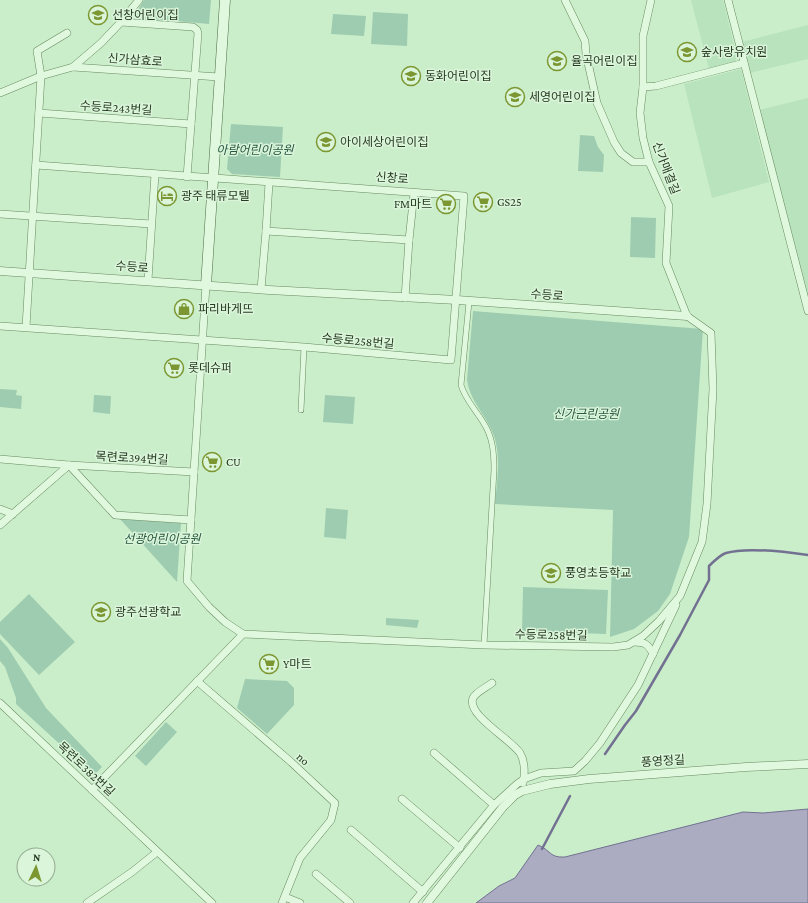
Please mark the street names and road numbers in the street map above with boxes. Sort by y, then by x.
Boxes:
street label: 신가삼효로 [107,51,163,69]
street label: 수등로243번길 [79,98,153,118]
street label: 신가매결길 [650,140,682,196]
street label: 신창로 [375,170,409,186]
street label: 수등로 [115,259,149,275]
street label: 수등로 [530,287,564,303]
street label: 수등로258번길 [321,331,395,351]
street label: 목련로394번길 [95,449,169,467]
street label: 수등로258번길 [514,627,588,643]
street label: 목련로382번길 [55,739,117,799]
street label: no [294,750,312,768]
street label: 풍영정길 [640,752,686,770]

